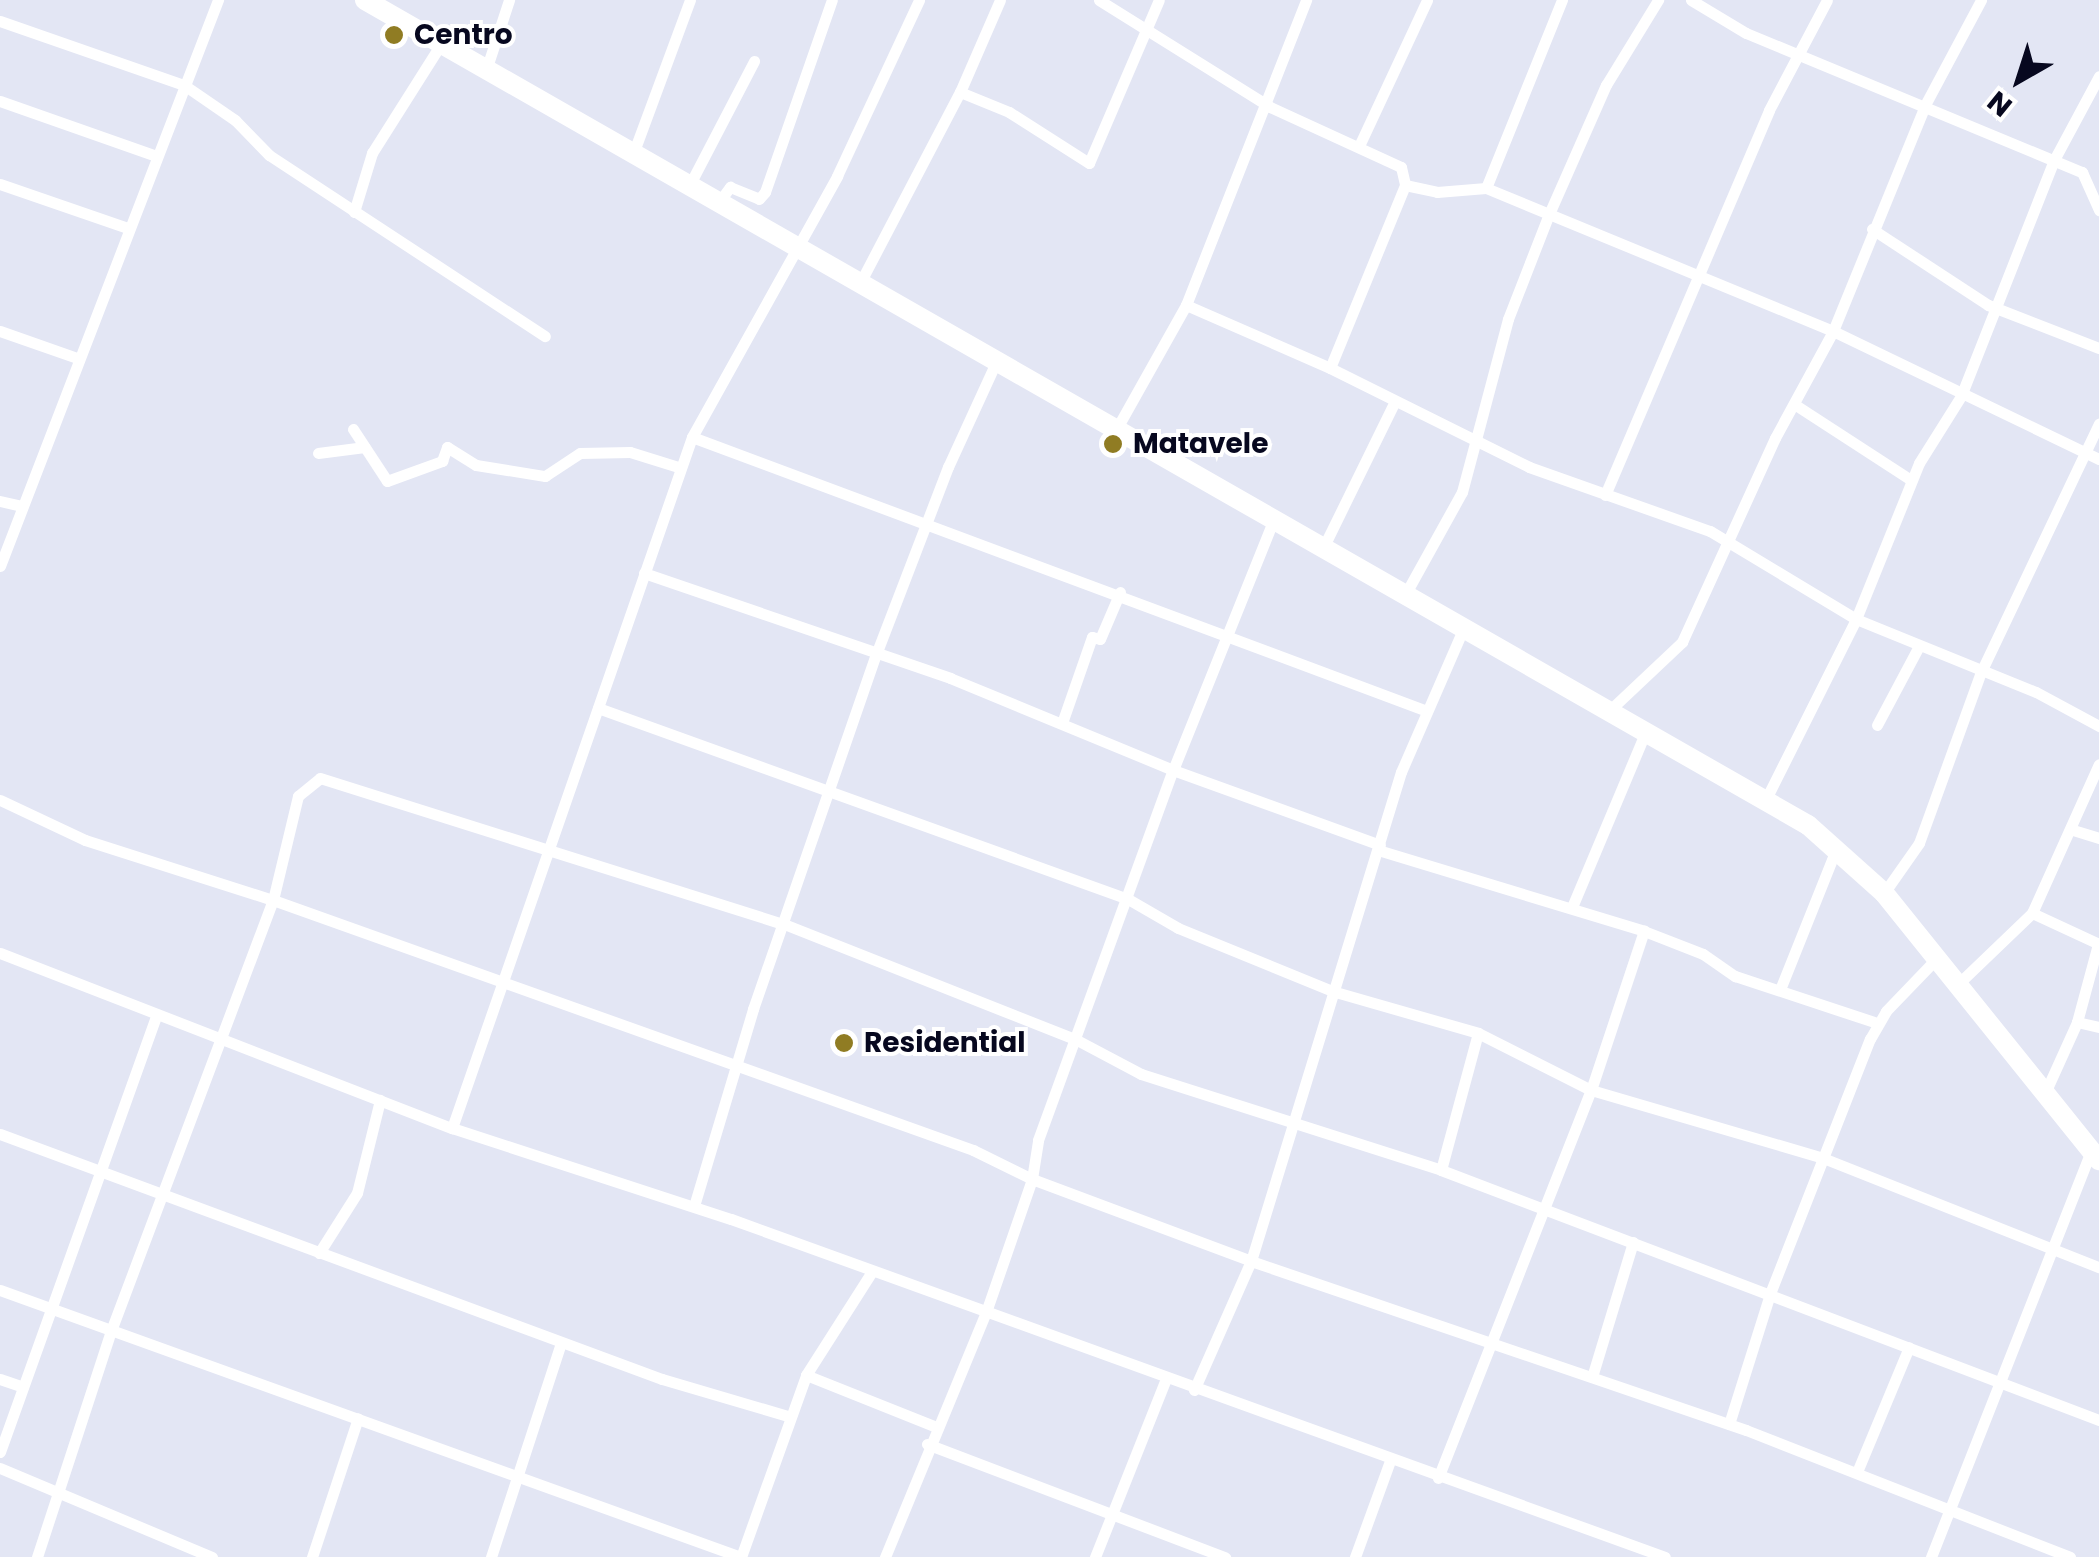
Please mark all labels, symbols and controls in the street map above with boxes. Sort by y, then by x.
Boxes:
place label: Centro [414,18,513,52]
marker: Centro [383,24,405,46]
north arrow [1969,30,2069,130]
text: N [1979,82,2020,125]
place label: Matavele [1133,427,1268,461]
marker: Matavele [1102,433,1124,455]
place label: Residential [864,1026,1025,1060]
marker: Residential [833,1032,855,1054]

